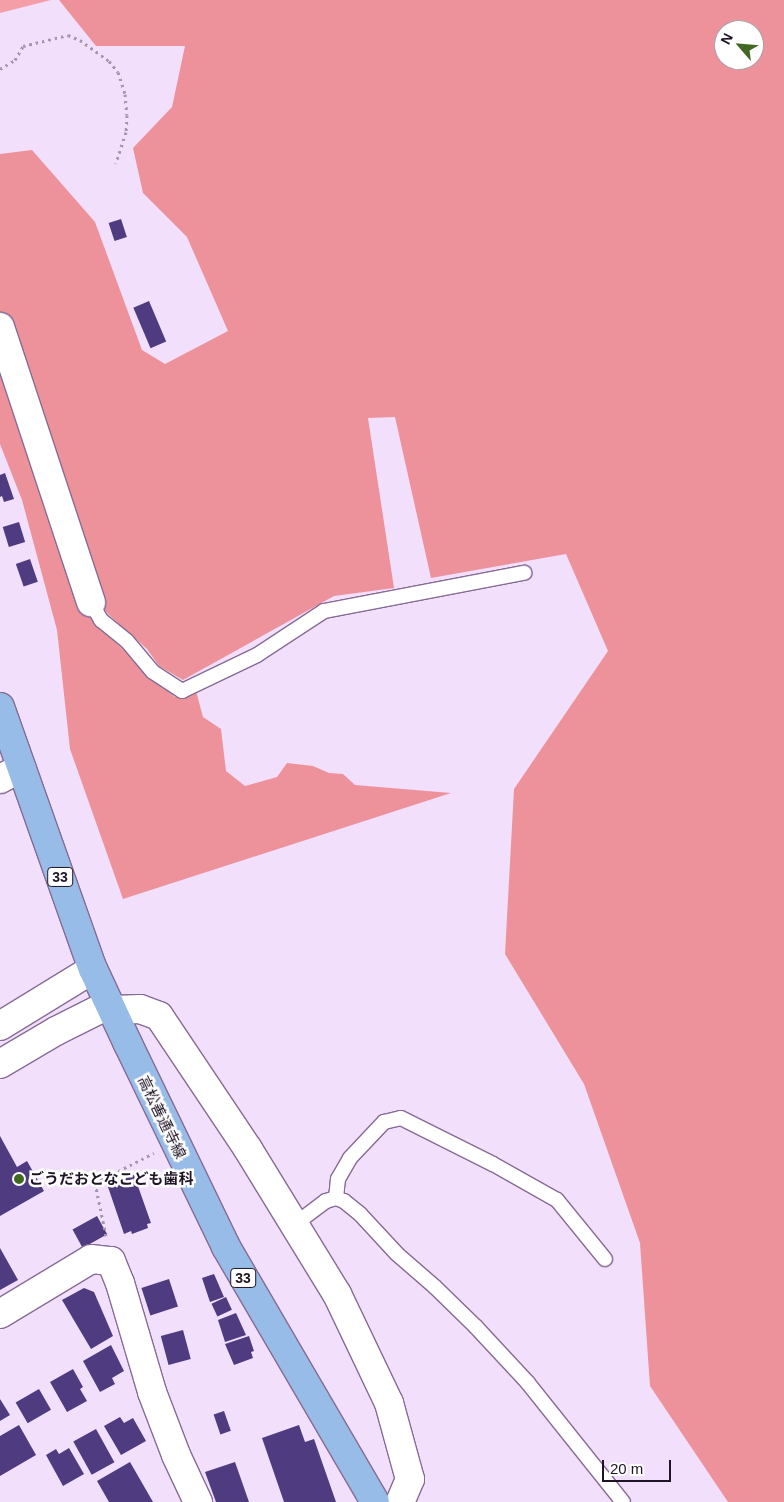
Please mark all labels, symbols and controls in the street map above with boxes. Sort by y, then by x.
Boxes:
north arrow [714,20,764,70]
text: N [717,31,736,47]
road number: 33 [46,866,74,889]
street label: 高松善通寺線 [134,1073,190,1161]
place label: ごうだおとなこども歯科 [29,1170,194,1188]
marker: ごうだおとなこども歯科 [13,1173,25,1185]
road number: 33 [229,1266,257,1290]
scale bar [604,1450,673,1482]
text: 20 m [610,1460,643,1477]

